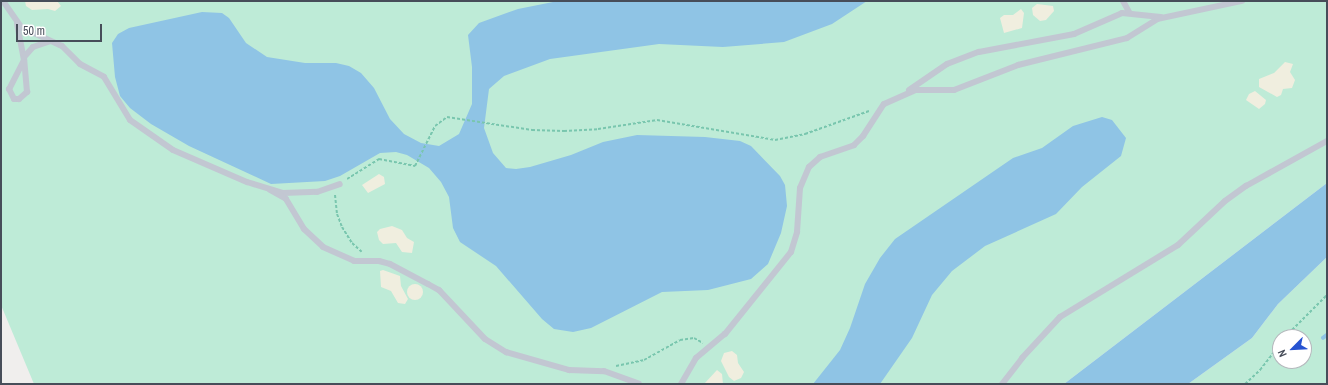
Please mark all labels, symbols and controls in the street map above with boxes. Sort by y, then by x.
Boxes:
scale bar [18,16,104,42]
text: 50 m [23,23,45,39]
north arrow [1272,329,1312,369]
text: N [1274,348,1290,359]

